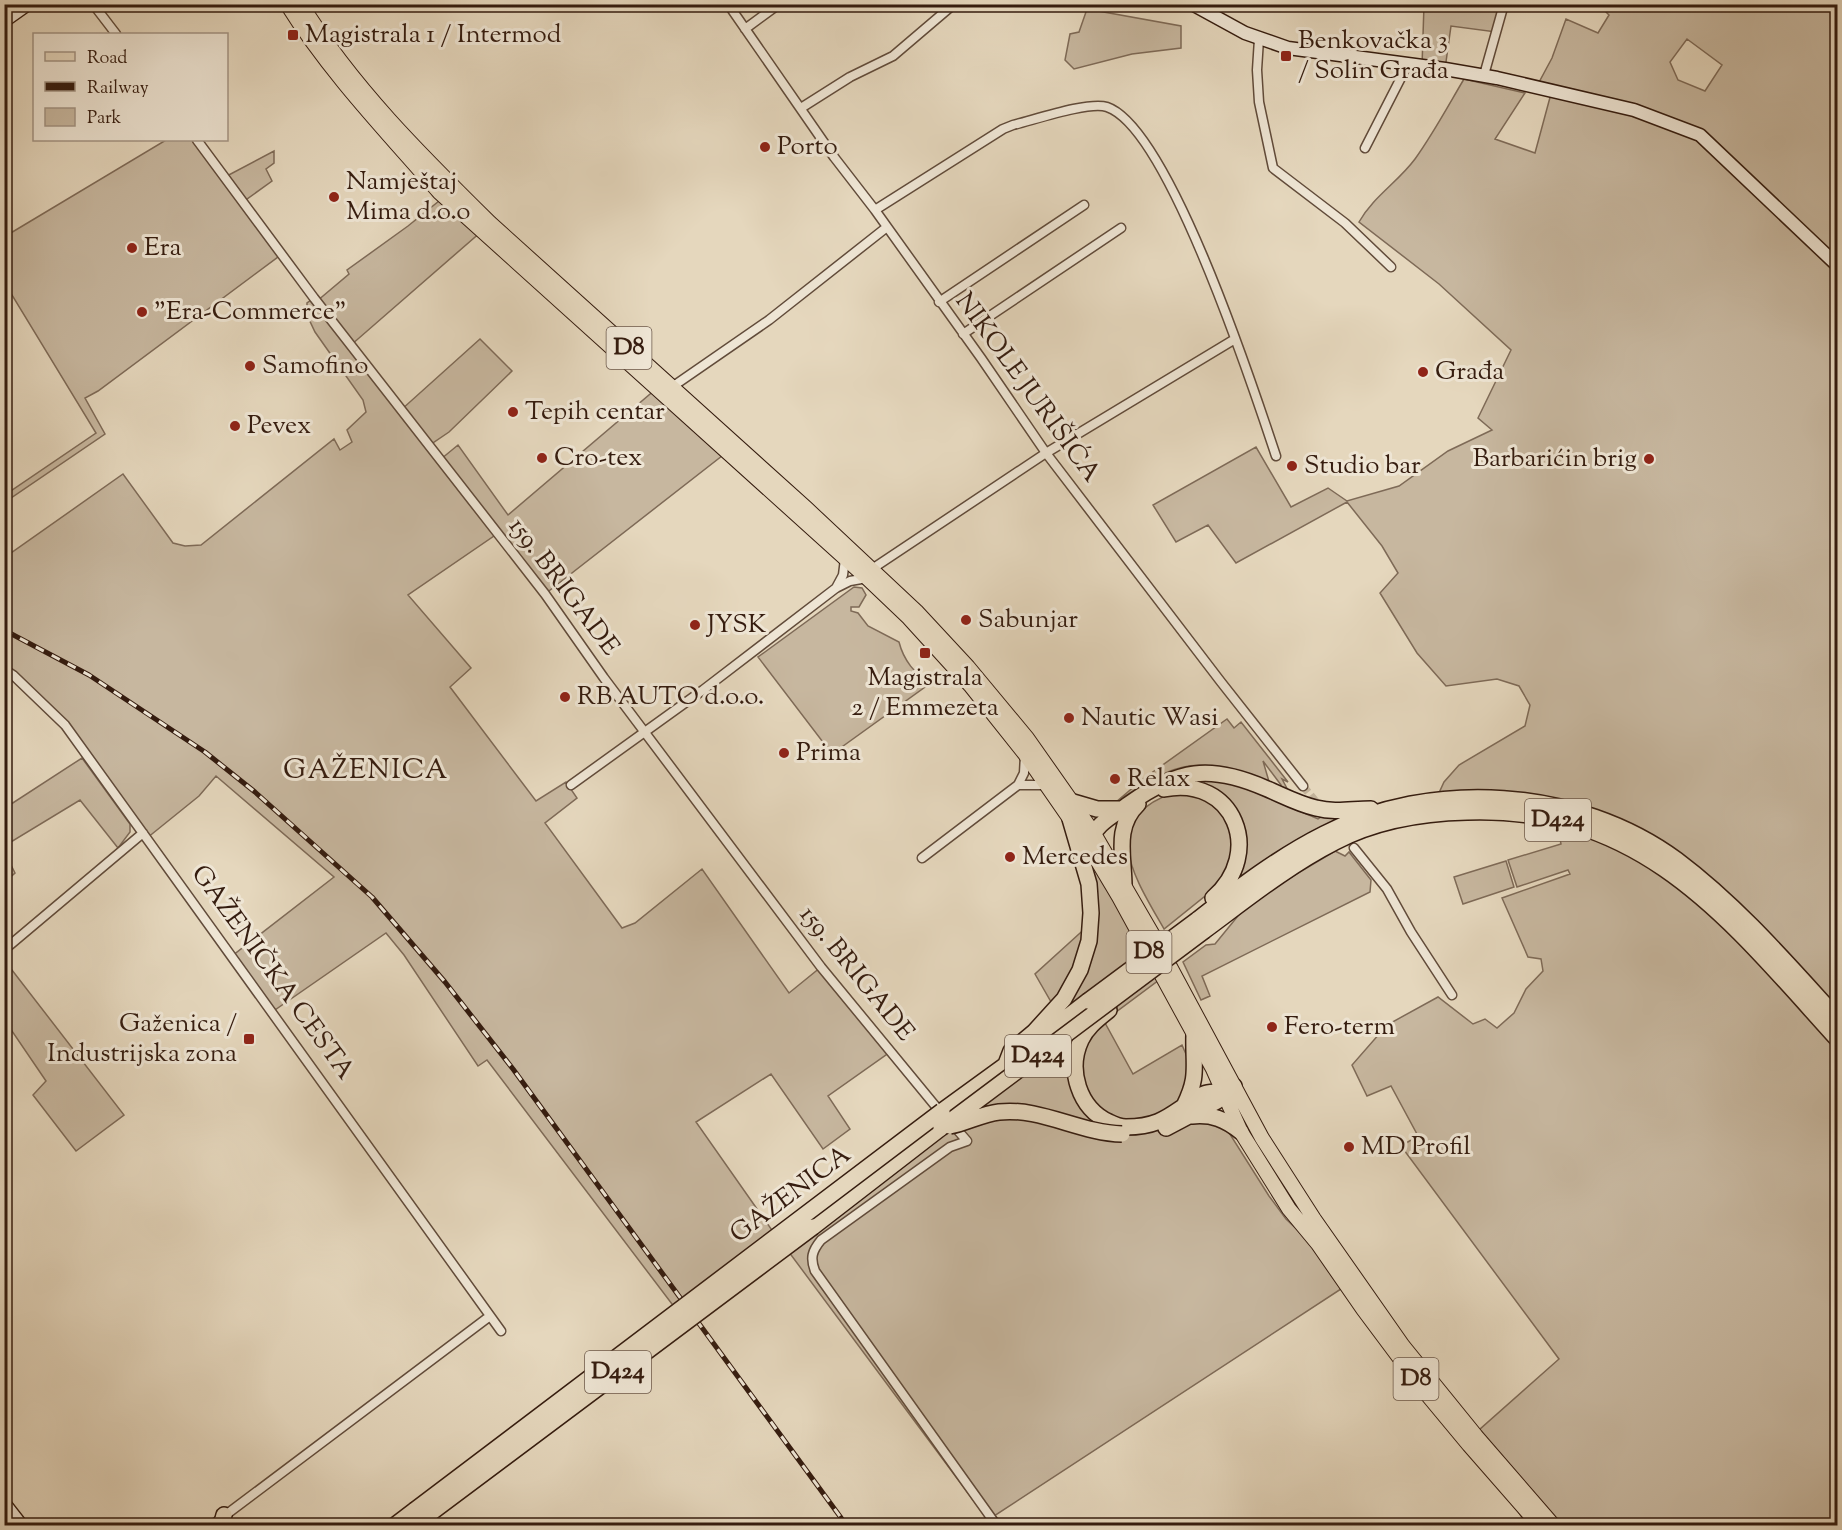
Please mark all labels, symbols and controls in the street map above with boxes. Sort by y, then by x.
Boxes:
place label: Magistrala 1 / Intermod [305,17,562,54]
place label: Benkovačka 3 / Solin Građa [1298,23,1449,90]
marker: Magistrala 1 / Intermod [286,28,300,42]
legend [33,33,228,141]
text: Road [87,46,127,72]
marker: Benkovačka 3 / Solin Građa [1279,49,1293,63]
text: Railway [87,76,149,102]
text: Park [87,106,122,132]
place label: Porto [777,129,838,166]
marker: Porto [758,140,772,154]
place label: Namještaj Mima d.o.o [346,164,470,231]
marker: Namještaj Mima d.o.o [327,190,341,204]
place label: Era [144,230,181,267]
marker: Era [125,241,139,255]
street label: NIKOLE JURIŠIĆA [945,285,1109,491]
place label: "Era-Commerce" [154,294,346,331]
marker: "Era-Commerce" [135,305,149,319]
road number: D8 [606,327,652,369]
place label: Samofino [262,348,368,385]
place label: Građa [1435,354,1504,391]
marker: Samofino [243,359,257,373]
marker: Građa [1416,365,1430,379]
place label: Tepih centar [525,394,665,431]
marker: Tepih centar [506,405,520,419]
place label: Pevex [247,408,311,445]
marker: Pevex [228,419,242,433]
place label: Cro-tex [554,440,642,477]
place label: Barbarićin brig [1473,441,1637,478]
place label: Studio bar [1304,448,1421,485]
marker: Cro-tex [535,451,549,465]
marker: Barbarićin brig [1642,452,1656,466]
marker: Studio bar [1285,459,1299,473]
street label: 159. BRIGADE [499,510,628,664]
place label: Sabunjar [978,602,1078,639]
place label: JYSK [705,607,767,644]
marker: Sabunjar [959,613,973,627]
marker: JYSK [688,618,702,632]
marker: Magistrala 2 / Emmezeta [918,646,932,660]
place label: Magistrala 2 / Emmezeta [851,660,999,727]
place label: RB AUTO d.o.o. [577,679,764,716]
marker: RB AUTO d.o.o. [558,690,572,704]
place label: Nautic Wasi [1081,700,1219,737]
marker: Nautic Wasi [1062,711,1076,725]
place label: Prima [796,735,861,772]
marker: Prima [777,746,791,760]
district label: GAŽENICA [283,751,449,791]
place label: Relax [1127,761,1190,798]
marker: Relax [1108,772,1122,786]
road number: D424 [1525,799,1591,841]
place label: Mercedes [1022,839,1128,876]
marker: Mercedes [1003,850,1017,864]
street label: GAŽENIČKA CESTA [181,858,363,1088]
street label: 159. BRIGADE [790,898,922,1050]
road number: D8 [1126,931,1172,973]
place label: Gaženica / Industrijska zona [47,1006,237,1073]
place label: Fero-term [1284,1009,1395,1046]
marker: Fero-term [1265,1020,1279,1034]
marker: Gaženica / Industrijska zona [242,1032,256,1046]
road number: D424 [1005,1035,1071,1077]
place label: MD Profil [1361,1129,1471,1166]
street label: GAŽENICA [723,1137,859,1253]
marker: MD Profil [1342,1140,1356,1154]
road number: D424 [585,1351,651,1393]
road number: D8 [1394,1358,1438,1400]

